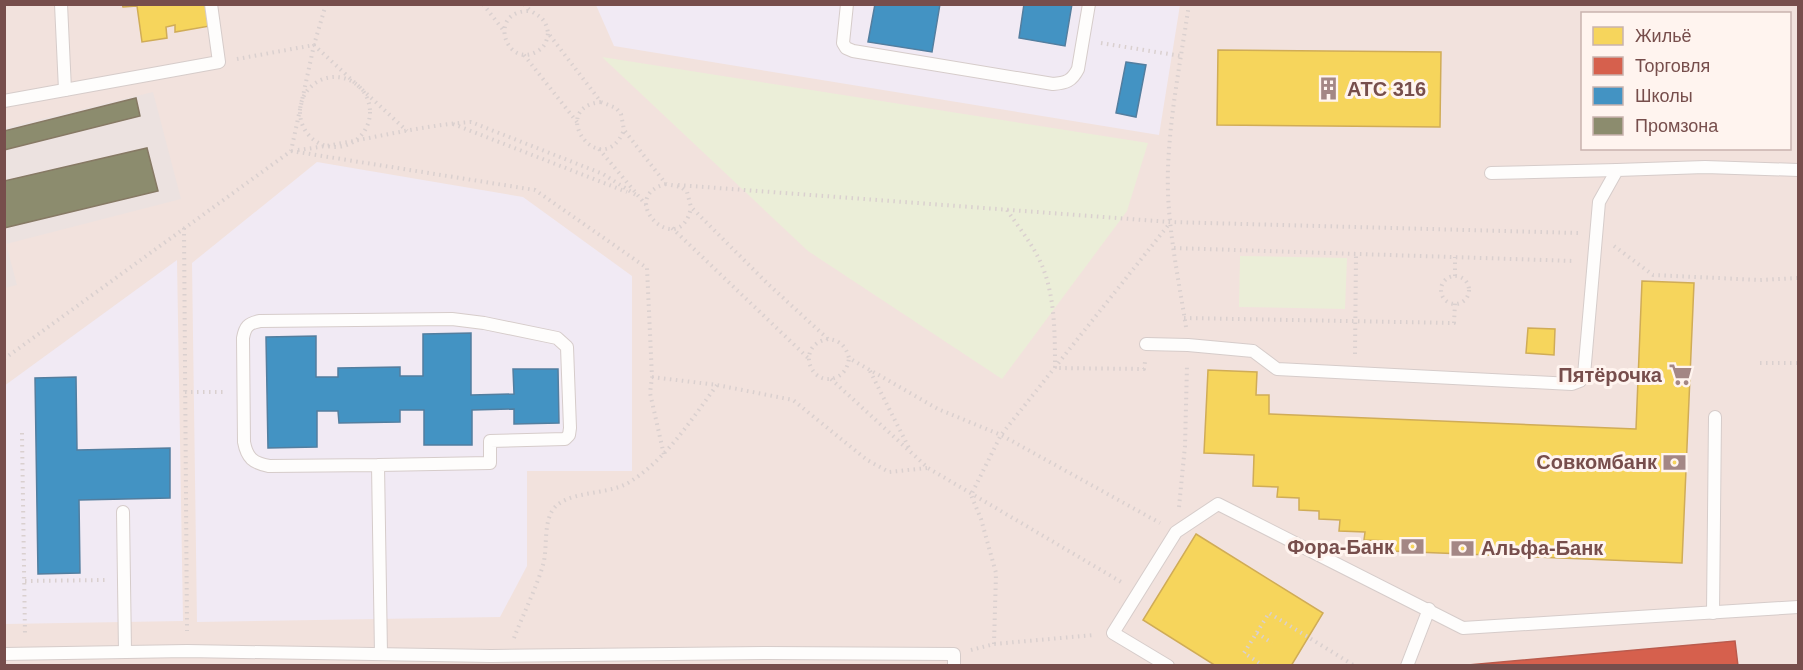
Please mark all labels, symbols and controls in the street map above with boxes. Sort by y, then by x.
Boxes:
legend [1581,12,1791,150]
text: Жильё [1635,26,1692,46]
text: Торговля [1635,56,1710,76]
building icon: АТС 316 [1316,76,1342,102]
place label: АТС 316 [1347,78,1426,100]
text: Школы [1635,86,1693,106]
text: Промзона [1635,116,1719,136]
supermarket icon: Пятёрочка [1667,362,1693,388]
place label: Пятёрочка [1558,364,1663,386]
bank icon: Совкомбанк [1662,449,1688,475]
place label: Совкомбанк [1536,451,1658,473]
bank icon: Фора-Банк [1399,534,1425,560]
bank icon: Альфа-Банк [1450,535,1476,561]
place label: Фора-Банк [1287,536,1395,558]
place label: Альфа-Банк [1481,537,1604,559]

